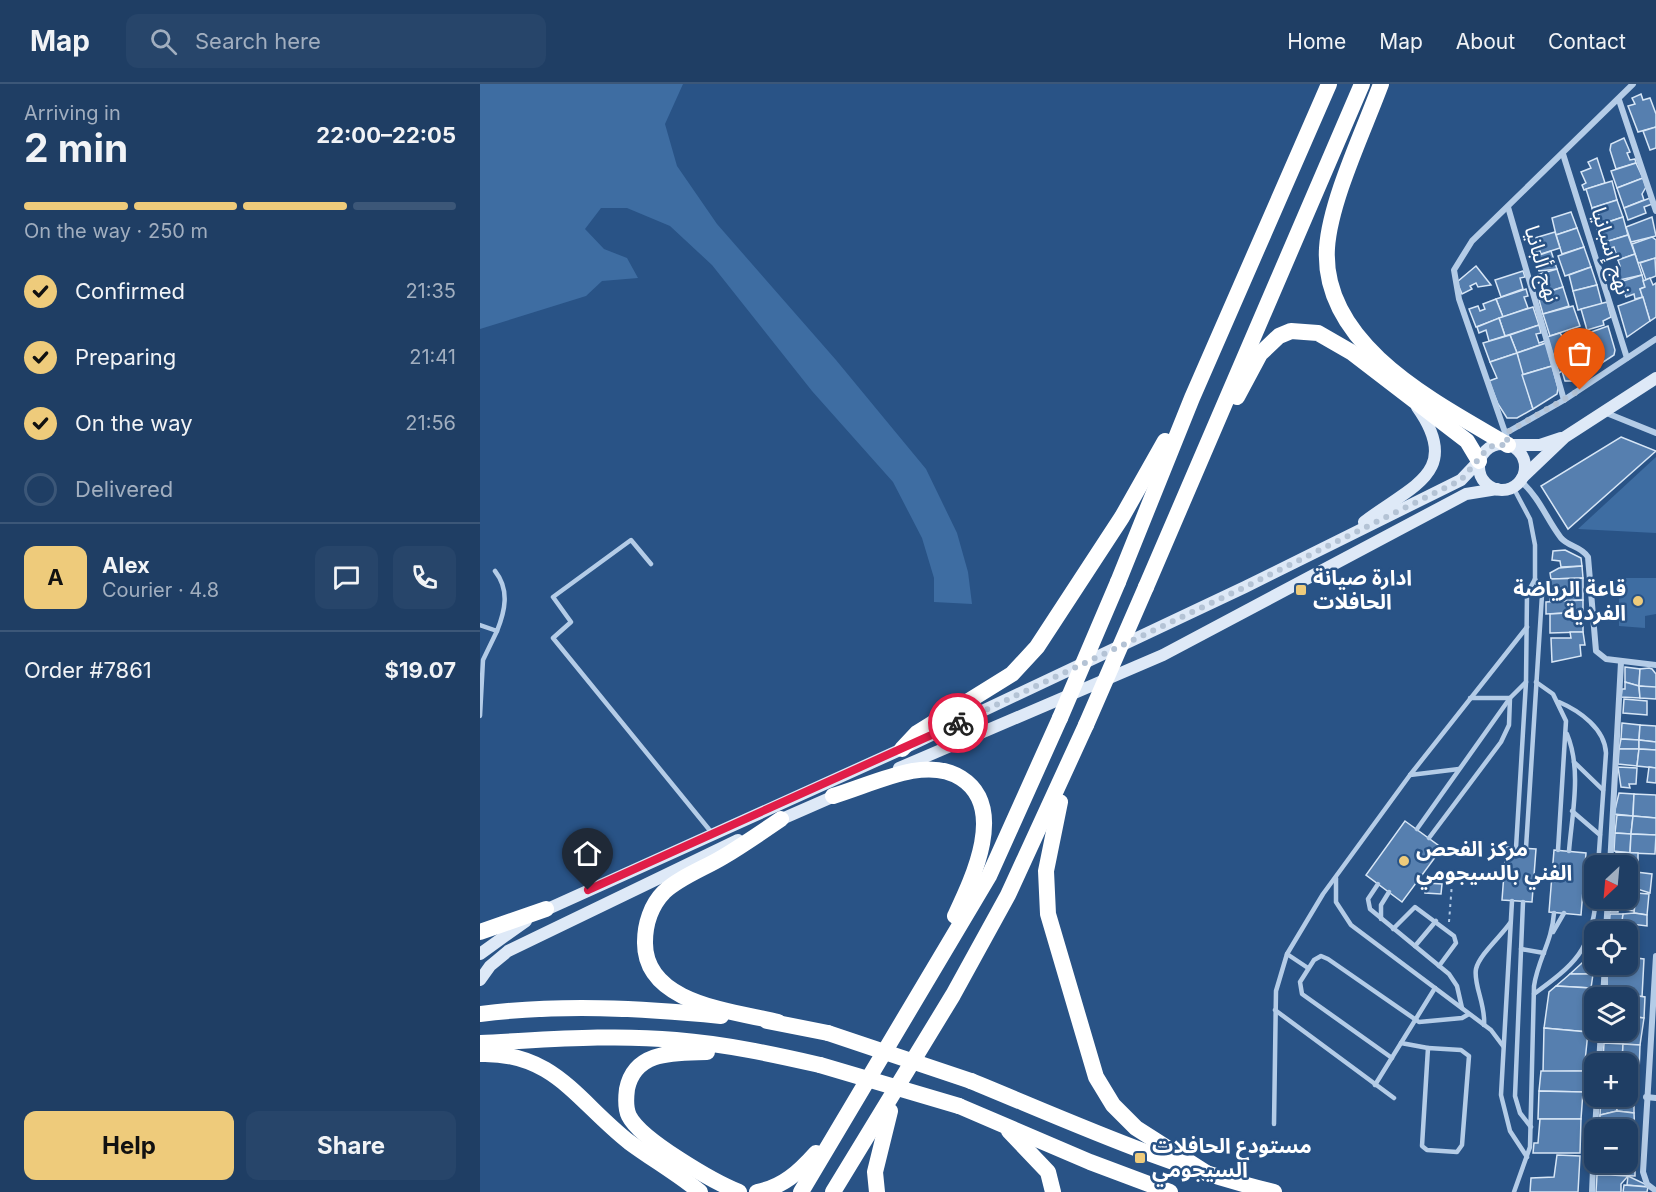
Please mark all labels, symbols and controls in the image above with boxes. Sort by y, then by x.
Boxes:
search box [126,14,546,68]
text: Map [30,24,90,58]
icon: search [147,25,180,58]
text: Search here [195,28,321,54]
text: Home [1287,29,1346,54]
text: Map [1379,29,1423,54]
text: About [1456,29,1515,54]
text: Contact [1548,29,1626,54]
text: Arriving in [24,101,121,125]
text: 22:00–22:05 [316,122,456,148]
text: 2 min [24,124,128,171]
street label: نهج إسبانيا [1583,204,1637,298]
text: On the way · 250 m [24,219,208,243]
street label: نهج ألبانيا [1517,222,1565,306]
icon: check [24,275,57,308]
text: Confirmed [75,278,185,304]
text: 21:35 [405,279,456,303]
pin [1554,328,1605,390]
icon: bag [1563,337,1596,370]
icon: check [24,341,57,374]
text: Preparing [75,344,176,370]
text: 21:41 [409,345,456,369]
icon: check [24,407,57,440]
text: On the way [75,410,193,436]
text: 21:56 [405,411,456,435]
text: Delivered [75,476,173,502]
button: chat [315,546,378,609]
button: phone [393,546,456,609]
text: Alex [102,552,150,578]
text: A [47,564,64,590]
place label: ادارة صيانة الحافلات [1313,565,1412,614]
place label: قاعة الرياضة الفردية [1513,576,1626,625]
text: Courier · 4.8 [102,578,219,602]
marker: ادارة صيانة الحافلات [1294,583,1308,597]
marker: قاعة الرياضة الفردية [1631,594,1645,608]
text: Order #7861 [24,657,152,683]
text: $19.07 [385,657,456,683]
courier [928,693,988,753]
icon: bike [942,707,975,740]
pin [562,828,613,890]
place label: مركز الفحص الفني بالسيجومي [1416,836,1572,890]
icon: home [571,837,604,870]
marker: مركز الفحص الفني بالسيجومي [1397,854,1411,868]
north arrow [1584,855,1638,909]
map controls [1584,855,1638,1173]
button: locate [1584,921,1638,975]
button: layers [1584,987,1638,1041]
button: + [1584,1053,1638,1107]
button: Help [24,1111,234,1180]
button: Share [246,1111,456,1180]
button: − [1584,1119,1638,1173]
place label: مستودع الحافلات السيجومي [1152,1133,1312,1187]
marker: مستودع الحافلات السيجومي [1133,1151,1147,1165]

